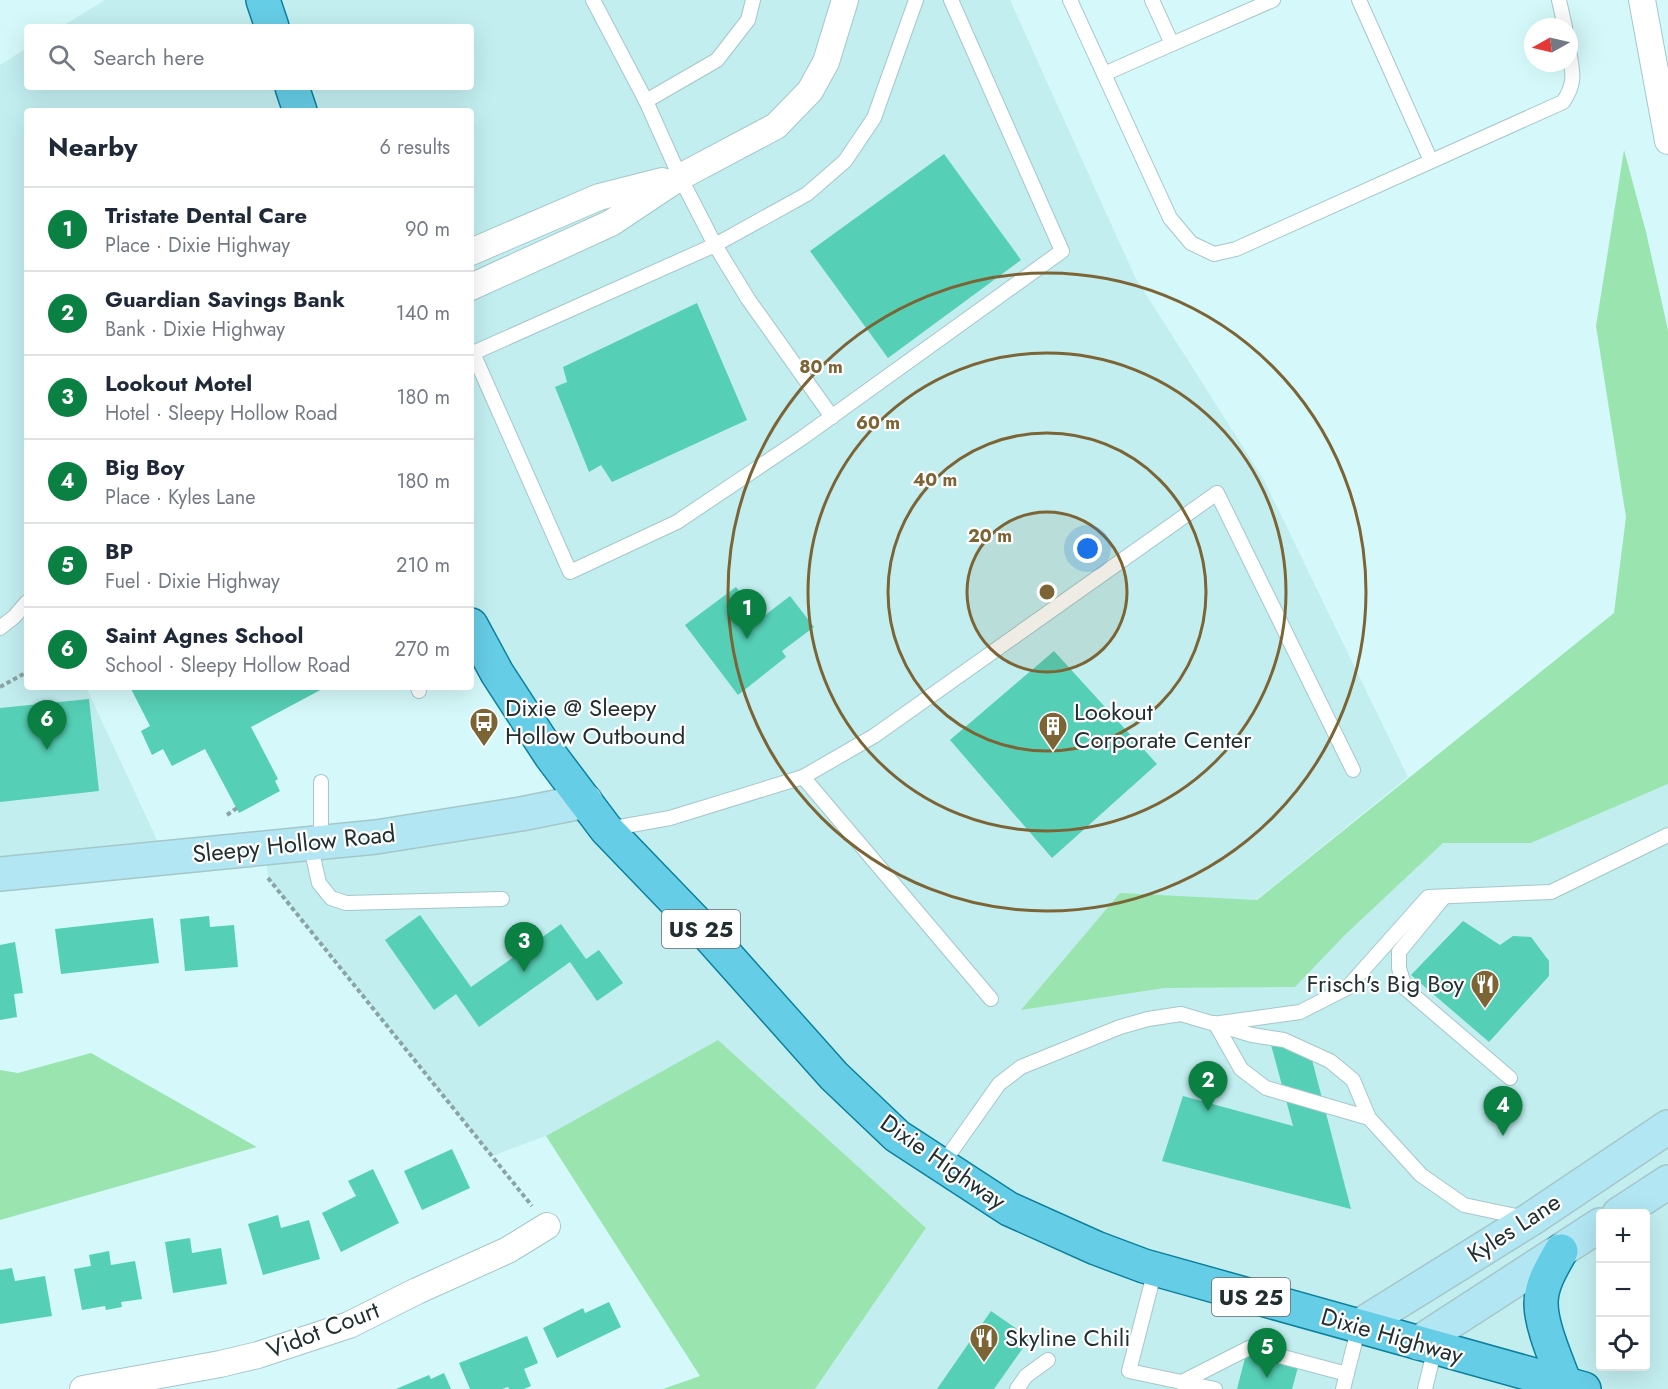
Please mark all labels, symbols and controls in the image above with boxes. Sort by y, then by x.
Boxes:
north arrow [1524,18,1578,72]
search box [24,24,474,90]
icon: search [45,41,78,74]
text: Search here [93,41,204,73]
text: Nearby [48,128,137,166]
text: 6 results [380,133,450,162]
text: Tristate Dental Care [105,199,307,231]
text: 1 [62,215,73,244]
text: 90 m [405,215,450,244]
text: Place · Dixie Highway [105,231,290,260]
text: Guardian Savings Bank [105,283,345,315]
text: 2 [61,299,74,328]
text: 140 m [396,299,450,328]
text: Bank · Dixie Highway [105,315,285,344]
text: 80 m [799,354,843,380]
text: Lookout Motel [105,367,252,399]
text: 3 [61,383,74,412]
text: 180 m [396,383,450,412]
text: Hotel · Sleepy Hollow Road [105,399,338,428]
text: 60 m [856,410,900,436]
text: Big Boy [105,451,184,483]
text: 4 [61,467,74,496]
text: 180 m [396,467,450,496]
text: 40 m [913,467,957,493]
text: Place · Kyles Lane [105,483,256,512]
text: 20 m [968,523,1012,549]
your location [1073,534,1102,563]
text: BP [105,535,133,567]
text: 5 [61,551,74,580]
text: 210 m [396,551,450,580]
text: Fuel · Dixie Highway [105,567,280,596]
centre of rings [1037,582,1057,602]
pin: 1 [728,590,766,639]
text: Saint Agnes School [105,619,303,651]
text: 6 [61,635,74,664]
text: 270 m [395,635,450,664]
text: School · Sleepy Hollow Road [105,651,350,680]
place label: Dixie @ Sleepy Hollow Outbound [505,690,686,753]
place label: Lookout Corporate Center [1074,694,1252,757]
pin: 6 [28,700,66,750]
bus stop icon: Dixie @ Sleepy Hollow Outbound [468,706,500,748]
building icon: Lookout Corporate Center [1037,710,1069,752]
street label: Sleepy Hollow Road [191,815,397,872]
road number: US 25 [662,910,740,948]
pin: 3 [504,922,544,972]
place label: Frisch's Big Boy [1306,966,1464,1001]
restaurant icon: Frisch's Big Boy [1469,968,1501,1010]
pin: 2 [1188,1062,1228,1111]
pin: 4 [1484,1086,1522,1136]
street label: Dixie Highway [873,1105,1014,1218]
street label: Kyles Lane [1460,1184,1567,1271]
map controls [1596,1209,1650,1371]
button: + [1596,1209,1650,1263]
button: − [1596,1263,1650,1317]
road number: US 25 [1212,1278,1290,1316]
street label: Vidot Court [261,1292,384,1367]
street label: Dixie Highway [1317,1299,1468,1373]
button: locate [1596,1317,1650,1371]
place label: Skyline Chili [1005,1320,1131,1355]
restaurant icon: Skyline Chili [968,1322,1000,1364]
pin: 5 [1248,1328,1286,1378]

